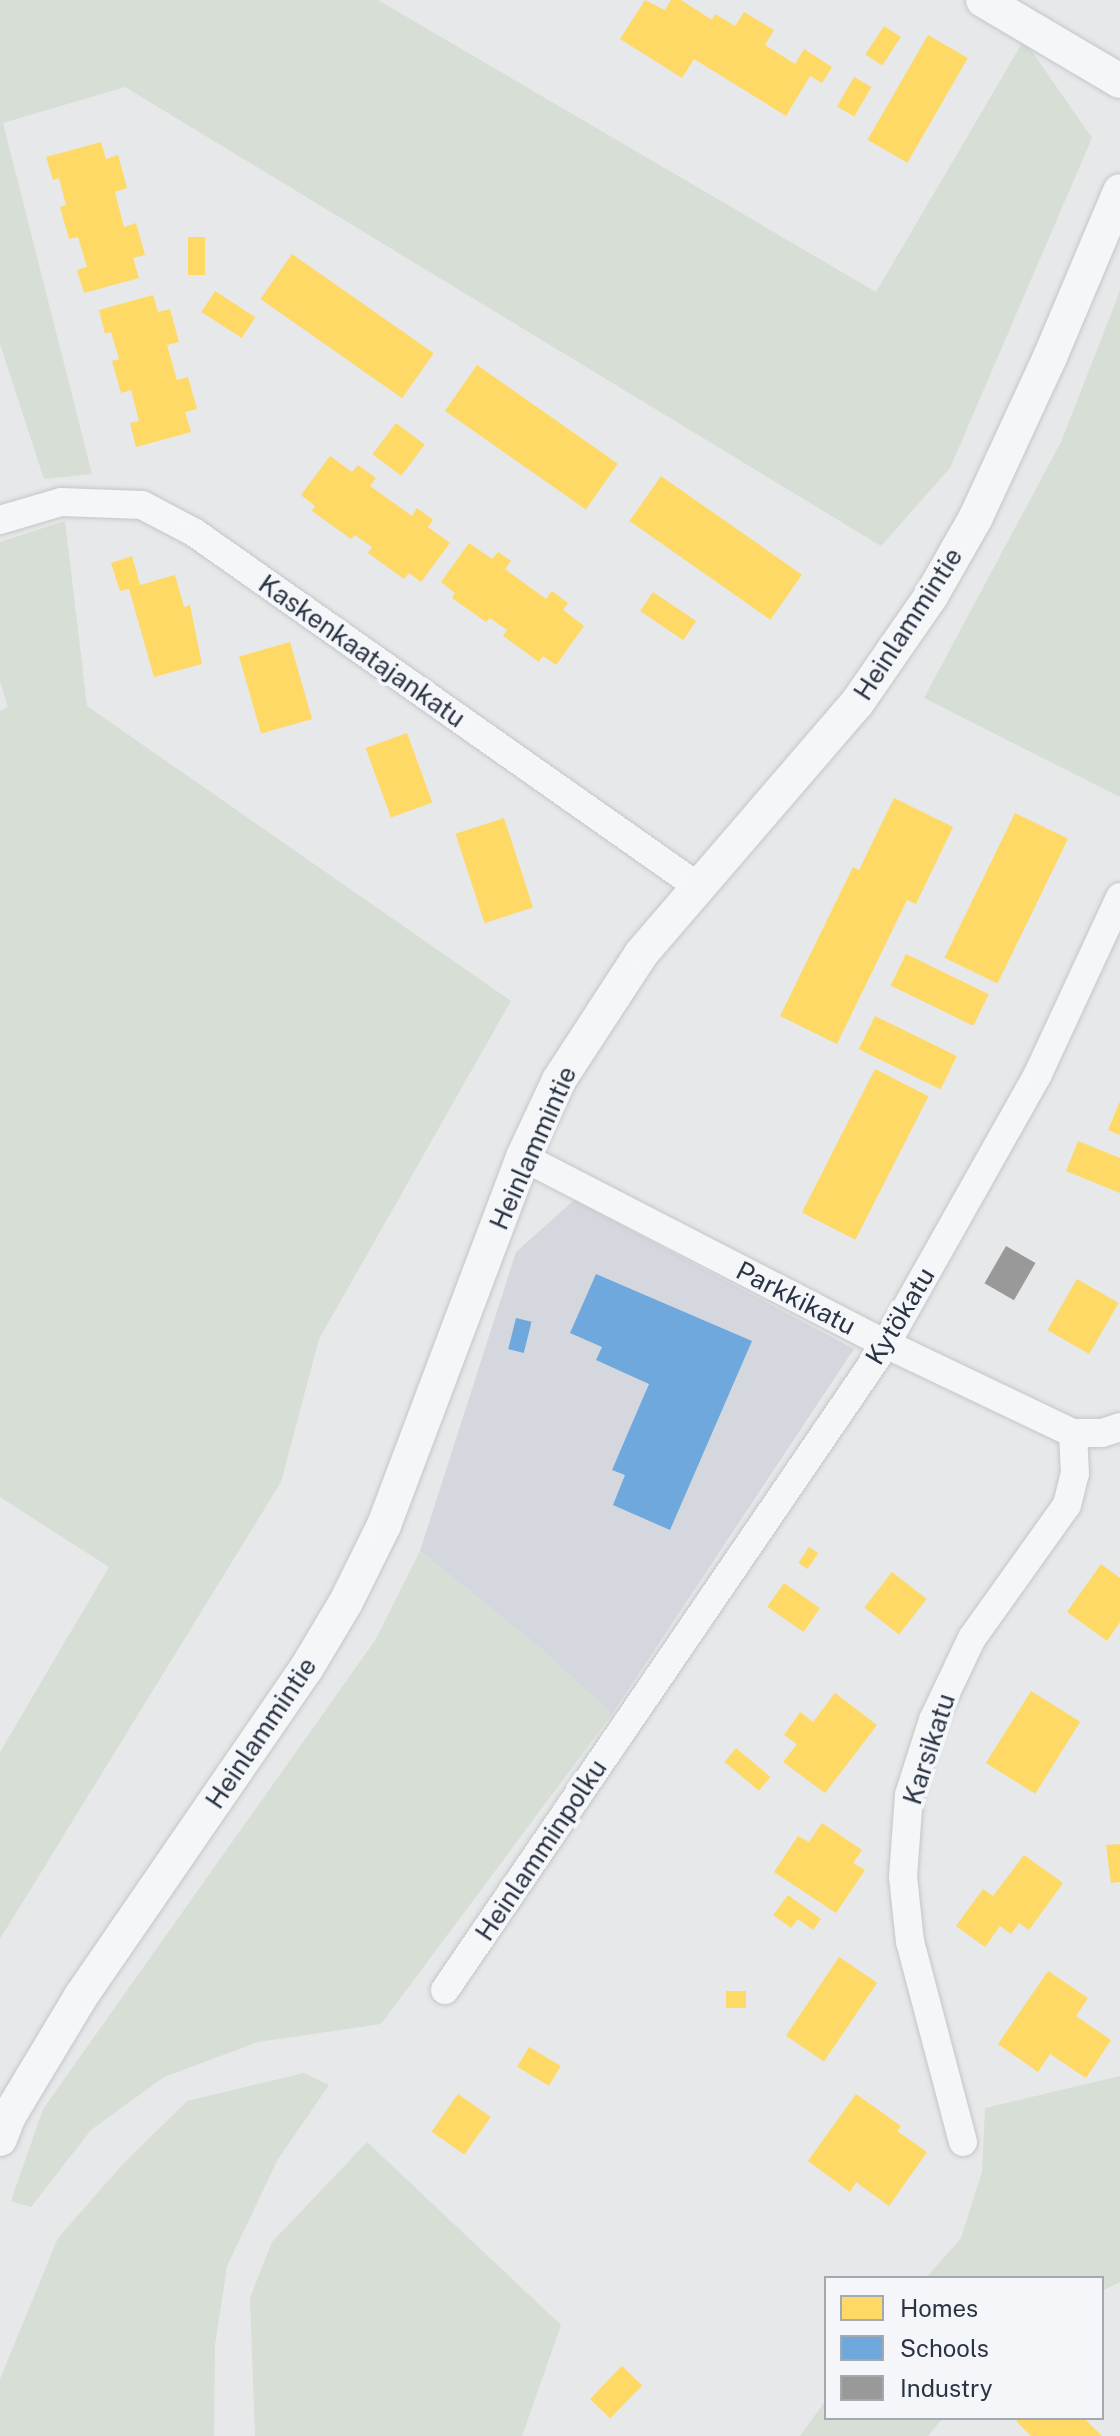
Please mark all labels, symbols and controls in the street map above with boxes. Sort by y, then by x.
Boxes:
street label: Heinlammintie [847,542,969,706]
street label: Kaskenkaatajankatu [253,568,471,734]
street label: Heinlammintie [483,1061,583,1235]
street label: Parkkikatu [731,1255,861,1341]
street label: Kytökatu [859,1262,941,1370]
street label: Heinlammintie [199,1652,323,1814]
street label: Karsikatu [896,1690,962,1808]
street label: Heinlamminpolku [469,1753,613,1947]
legend [824,2276,1104,2420]
text: Homes [900,2294,978,2322]
text: Schools [900,2334,989,2362]
text: Industry [900,2374,993,2402]

